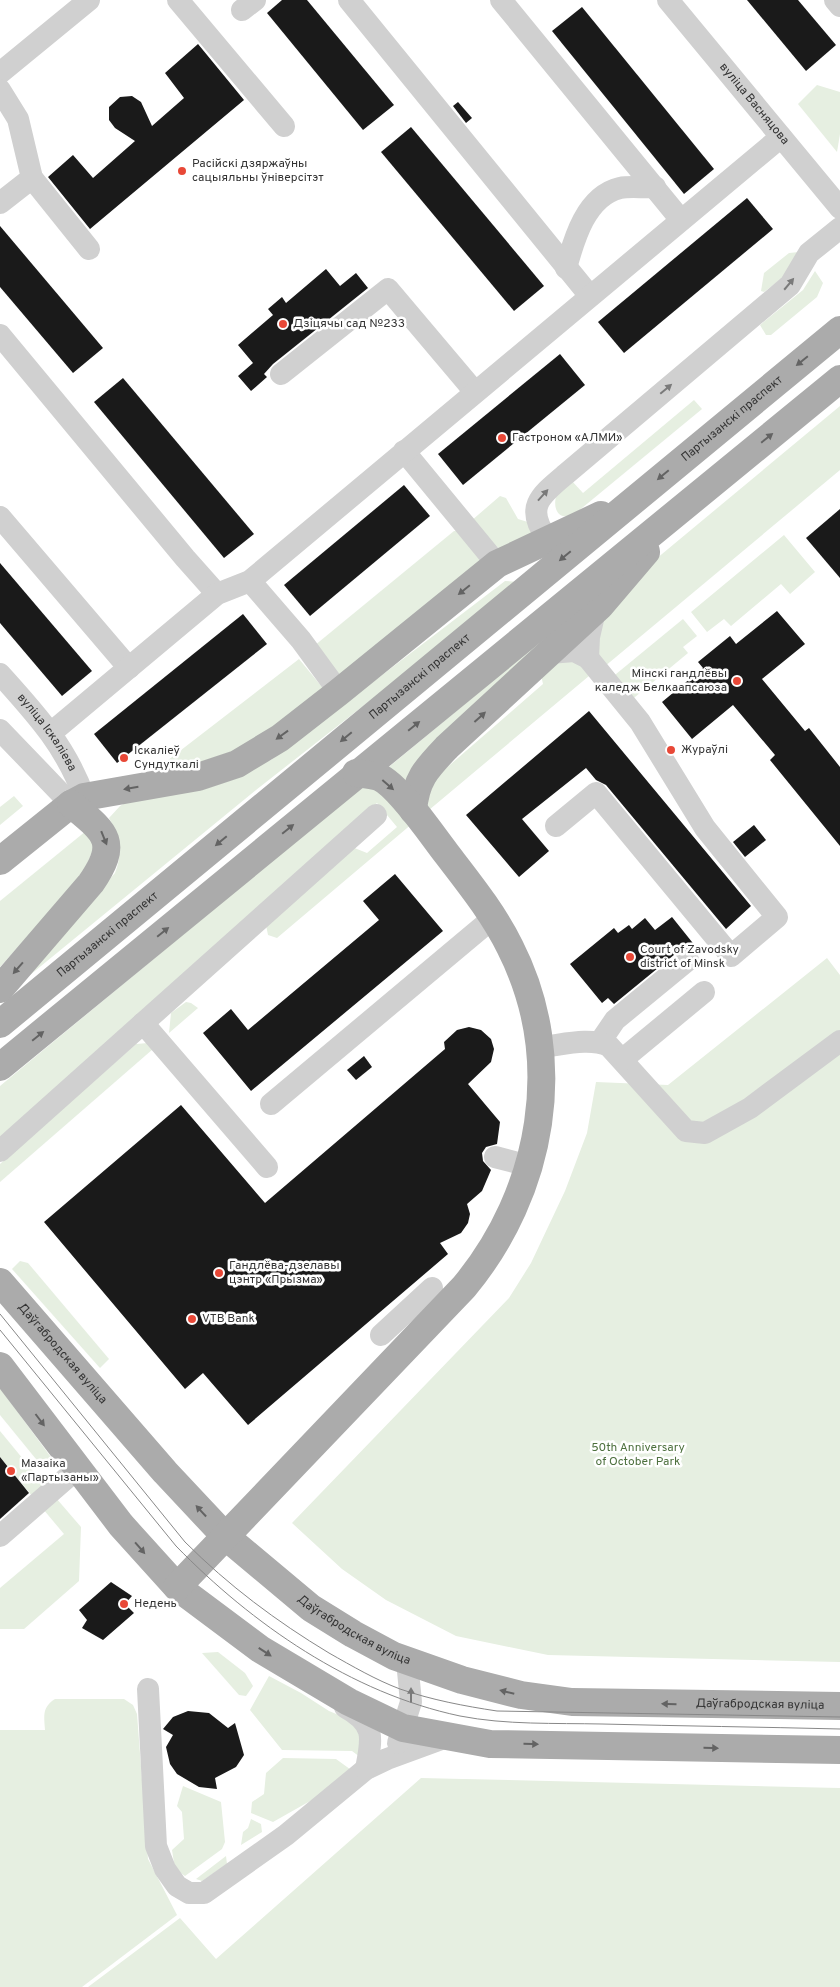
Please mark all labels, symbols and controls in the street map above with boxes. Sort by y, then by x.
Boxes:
street label: вуліца Васняцова [715,60,793,148]
place label: Расійскі дзяржаўны сацыяльны ўніверсітэт [192,156,324,186]
marker: Расійскі дзяржаўны сацыяльны ўніверсітэт [176,165,188,177]
one-way arrow [784,277,795,290]
place label: Дзіцячы сад №233 [293,316,405,332]
marker: Дзіцячы сад №233 [277,318,289,330]
one-way arrow [796,355,809,366]
street label: Партызанскі праспект [678,372,787,466]
one-way arrow [660,384,673,395]
place label: Гастроном «АЛМИ» [512,430,623,446]
marker: Гастроном «АЛМИ» [496,432,508,444]
one-way arrow [760,432,773,443]
one-way arrow [657,470,670,481]
one-way arrow [538,489,549,502]
one-way arrow [559,550,572,561]
one-way arrow [458,585,471,596]
street label: Партызанскі праспект [366,630,475,724]
place label: Мінскі гандлёвы каледж Белкаапсаюза [595,666,727,696]
marker: Мінскі гандлёвы каледж Белкаапсаюза [731,675,743,687]
street label: вуліца Іскаліева [13,690,80,774]
one-way arrow [473,712,486,723]
one-way arrow [407,720,420,731]
one-way arrow [276,730,289,740]
one-way arrow [340,732,353,743]
place label: Жураўлі [681,742,728,758]
place label: Іскаліеў Сундуткалі [134,743,199,773]
marker: Жураўлі [665,744,677,756]
marker: Іскаліеў Сундуткалі [118,752,130,764]
one-way arrow [382,779,394,791]
one-way arrow [123,784,139,792]
one-way arrow [282,823,294,835]
one-way arrow [100,831,108,846]
one-way arrow [215,835,227,847]
street label: Партызанскі праспект [54,888,162,981]
one-way arrow [156,927,169,938]
place label: Court of Zavodsky district of Minsk [640,942,739,972]
marker: Court of Zavodsky district of Minsk [624,951,636,963]
one-way arrow [12,962,24,974]
one-way arrow [31,1030,44,1041]
place label: Гандлёва-дзелавы цэнтр «Прызма» [229,1258,340,1288]
marker: Гандлёва-дзелавы цэнтр «Прызма» [213,1267,225,1279]
street label: Даўгабродская вуліца [14,1300,111,1408]
place label: VTB Bank [202,1311,255,1327]
marker: VTB Bank [186,1313,198,1325]
one-way arrow [35,1413,45,1427]
park label: 50th Anniversary of October Park [591,1440,685,1470]
place label: Мазаіка «Партызаны» [21,1456,99,1486]
marker: Мазаіка «Партызаны» [5,1465,17,1477]
one-way arrow [195,1505,207,1517]
one-way arrow [135,1542,146,1555]
street label: Даўгабродская вуліца [294,1592,413,1669]
place label: Недень [134,1596,177,1612]
marker: Недень [118,1598,130,1610]
one-way arrow [258,1647,271,1657]
one-way arrow [407,1687,415,1703]
one-way arrow [500,1687,515,1695]
street label: Даўгабродская вуліца [696,1696,825,1714]
one-way arrow [661,1700,677,1708]
one-way arrow [523,1741,539,1749]
one-way arrow [703,1744,719,1752]

